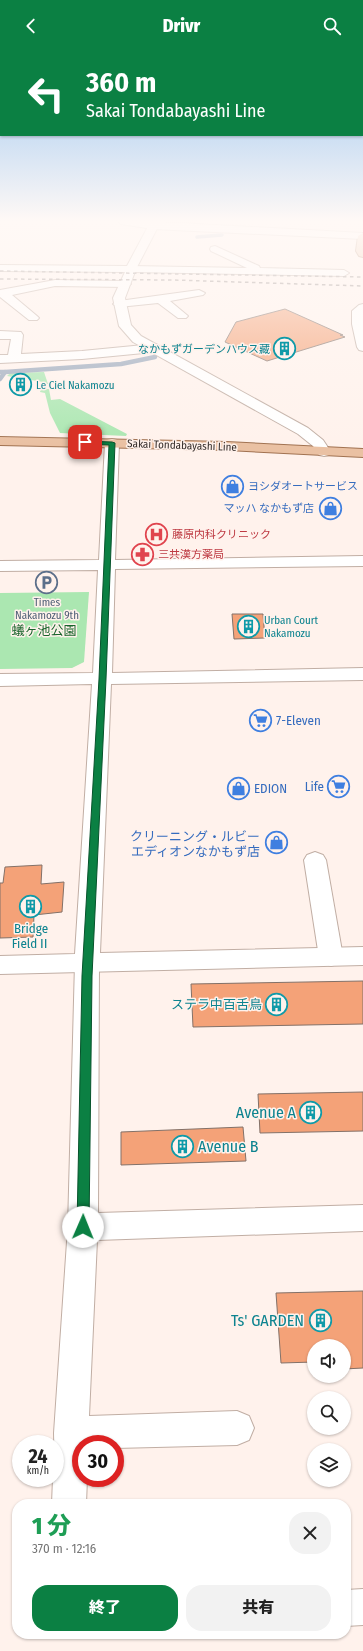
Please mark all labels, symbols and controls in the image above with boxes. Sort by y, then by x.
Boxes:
icon: back [20,15,42,37]
text: Drivr [163,15,200,37]
icon: search [321,15,343,37]
text: 360 m [86,66,156,99]
icon: left [20,68,72,120]
text: Sakai Tondabayashi Line [86,100,265,122]
building icon: なかもずガーデンハウス藏 [272,336,298,362]
place label: なかもずガーデンハウス藏 [138,343,270,356]
building icon: Le Ciel Nakamozu [8,372,34,398]
place label: Le Ciel Nakamozu [36,379,115,392]
pin [68,425,102,459]
icon: arrive [74,431,96,453]
street label: Sakai Tondabayashi Line [127,437,237,454]
shop icon: ヨシダオートサービス [219,473,245,499]
place label: ヨシダオートサービス [248,480,358,493]
shop icon: マッハ なかもず店 [317,495,343,521]
place label: マッハ なかもず店 [223,502,314,515]
hospital icon: 藤原内科クリニック [144,521,170,547]
place label: 藤原内科クリニック [172,528,271,541]
pharmacy icon: 三共漢方薬局 [130,541,156,567]
place label: 三共漢方薬局 [158,548,224,561]
parking icon: Times Nakamozu 9th [34,569,60,595]
place label: Times Nakamozu 9th [15,596,79,622]
building icon: Urban Court Nakamozu [235,613,261,639]
place label: Urban Court Nakamozu [264,614,319,640]
park label: 蟻ヶ池公園 [11,623,77,638]
supermarket icon: 7-Eleven [247,707,273,733]
place label: 7-Eleven [276,713,321,728]
supermarket icon: Life [326,773,352,799]
shop icon: EDION [225,775,251,801]
place label: Life [305,779,324,794]
place label: EDION [254,781,287,796]
place label: クリーニング・ルビー エディオンなかもず店 [130,829,260,859]
shop icon: クリーニング・ルビー エディオンなかもず店 [263,830,289,856]
building icon: Bridge FieldⅡ [18,893,44,919]
place label: Bridge FieldⅡ [12,921,50,951]
building icon: ステラ中百舌鳥 [264,991,290,1017]
place label: ステラ中百舌鳥 [171,997,262,1012]
building icon: Avenue A [298,1099,324,1125]
place label: Avenue A [236,1103,297,1122]
building icon: Avenue B [170,1133,196,1159]
place label: Avenue B [198,1137,259,1156]
position arrow [62,1206,104,1248]
building icon: Ts' GARDEN [307,1307,333,1333]
place label: Ts' GARDEN [231,1311,304,1330]
map controls [307,1339,351,1487]
button: sound [307,1339,351,1383]
button: search [307,1391,351,1435]
speed limit sign: 30 [72,1435,124,1487]
button: layers [307,1443,351,1487]
text: 24 [28,1444,48,1468]
text: km/h [27,1465,49,1477]
text: 1 分 [32,1512,71,1540]
button: close [289,1512,331,1554]
text: 370 m · 12:16 [32,1541,96,1556]
button: 終了 [32,1585,178,1631]
button: 共有 [186,1585,331,1631]

